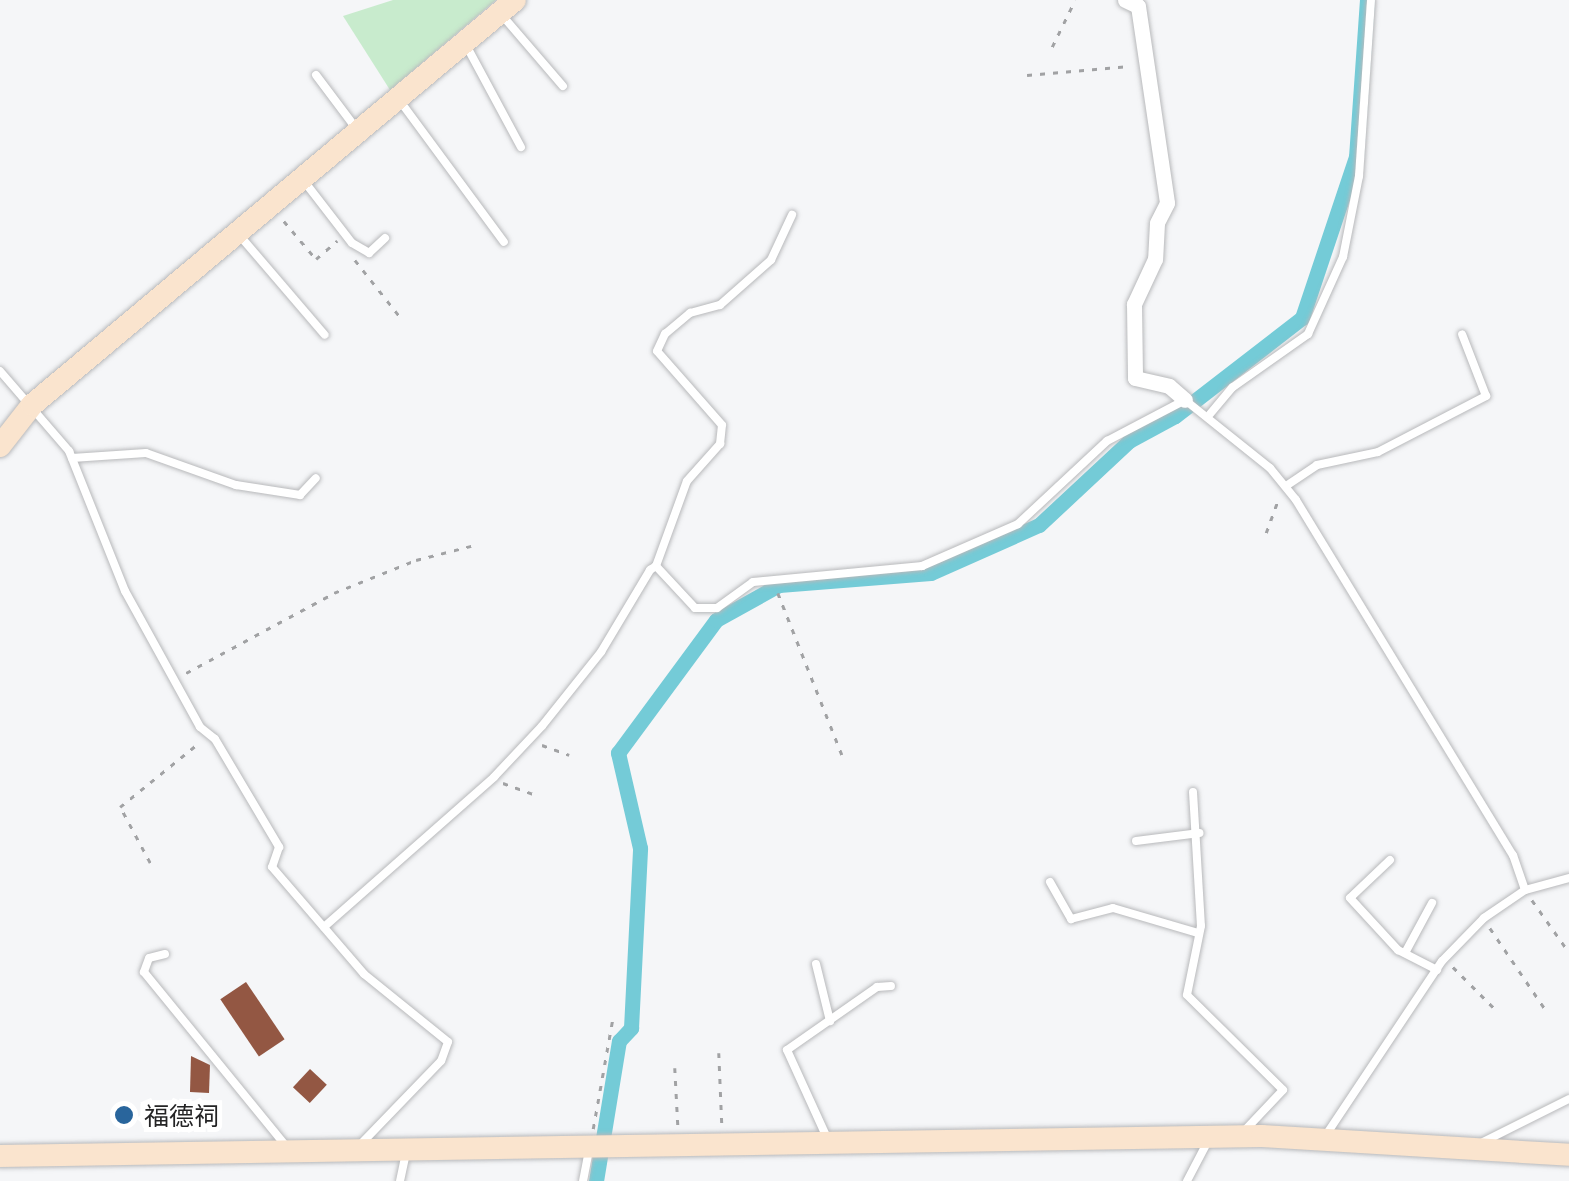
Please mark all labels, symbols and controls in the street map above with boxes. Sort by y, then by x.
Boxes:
place label: 福德祠 [144,1100,219,1130]
marker: 福德祠 [113,1104,135,1126]

